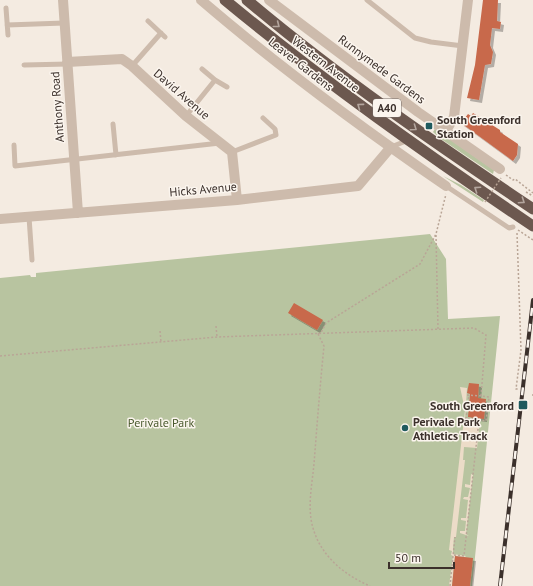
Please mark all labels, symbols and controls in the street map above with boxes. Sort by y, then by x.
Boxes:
one-way arrow [272,20,279,27]
street label: Runnymede Gardens [335,31,429,107]
street label: Western Avenue [289,33,363,95]
street label: Leaver Gardens [266,34,336,94]
street label: David Avenue [151,66,213,122]
street label: Anthony Road [47,71,67,143]
road number: A40 [373,99,401,117]
one-way arrow [357,104,364,111]
place label: South Greenford Station [437,112,521,141]
marker: South Greenford Station [424,121,434,131]
one-way arrow [410,123,417,131]
street label: Hicks Avenue [169,179,237,199]
one-way arrow [474,186,481,194]
one-way arrow [517,196,524,203]
place label: South Greenford [430,398,514,413]
marker: South Greenford [517,399,529,411]
place label: Perivale Park Athletics Track [413,414,487,443]
park label: Perivale Park [128,415,194,430]
marker: Perivale Park Athletics Track [400,423,410,433]
scale bar [389,544,454,570]
text: 50 m [395,550,421,565]

